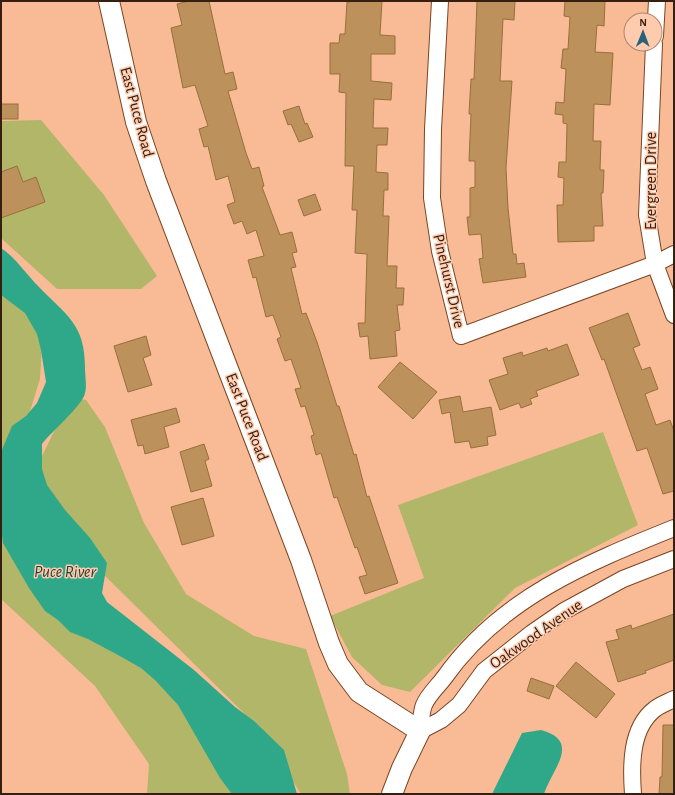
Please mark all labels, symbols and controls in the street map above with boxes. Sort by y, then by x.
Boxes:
north arrow [623,12,663,52]
text: N [639,17,647,28]
street label: East Puce Road [117,65,157,159]
street label: Evergreen Drive [643,132,659,230]
street label: Pinehurst Drive [430,232,468,330]
street label: East Puce Road [223,371,271,463]
water label: Puce River [34,563,97,580]
street label: Oakwood Avenue [487,596,585,672]

